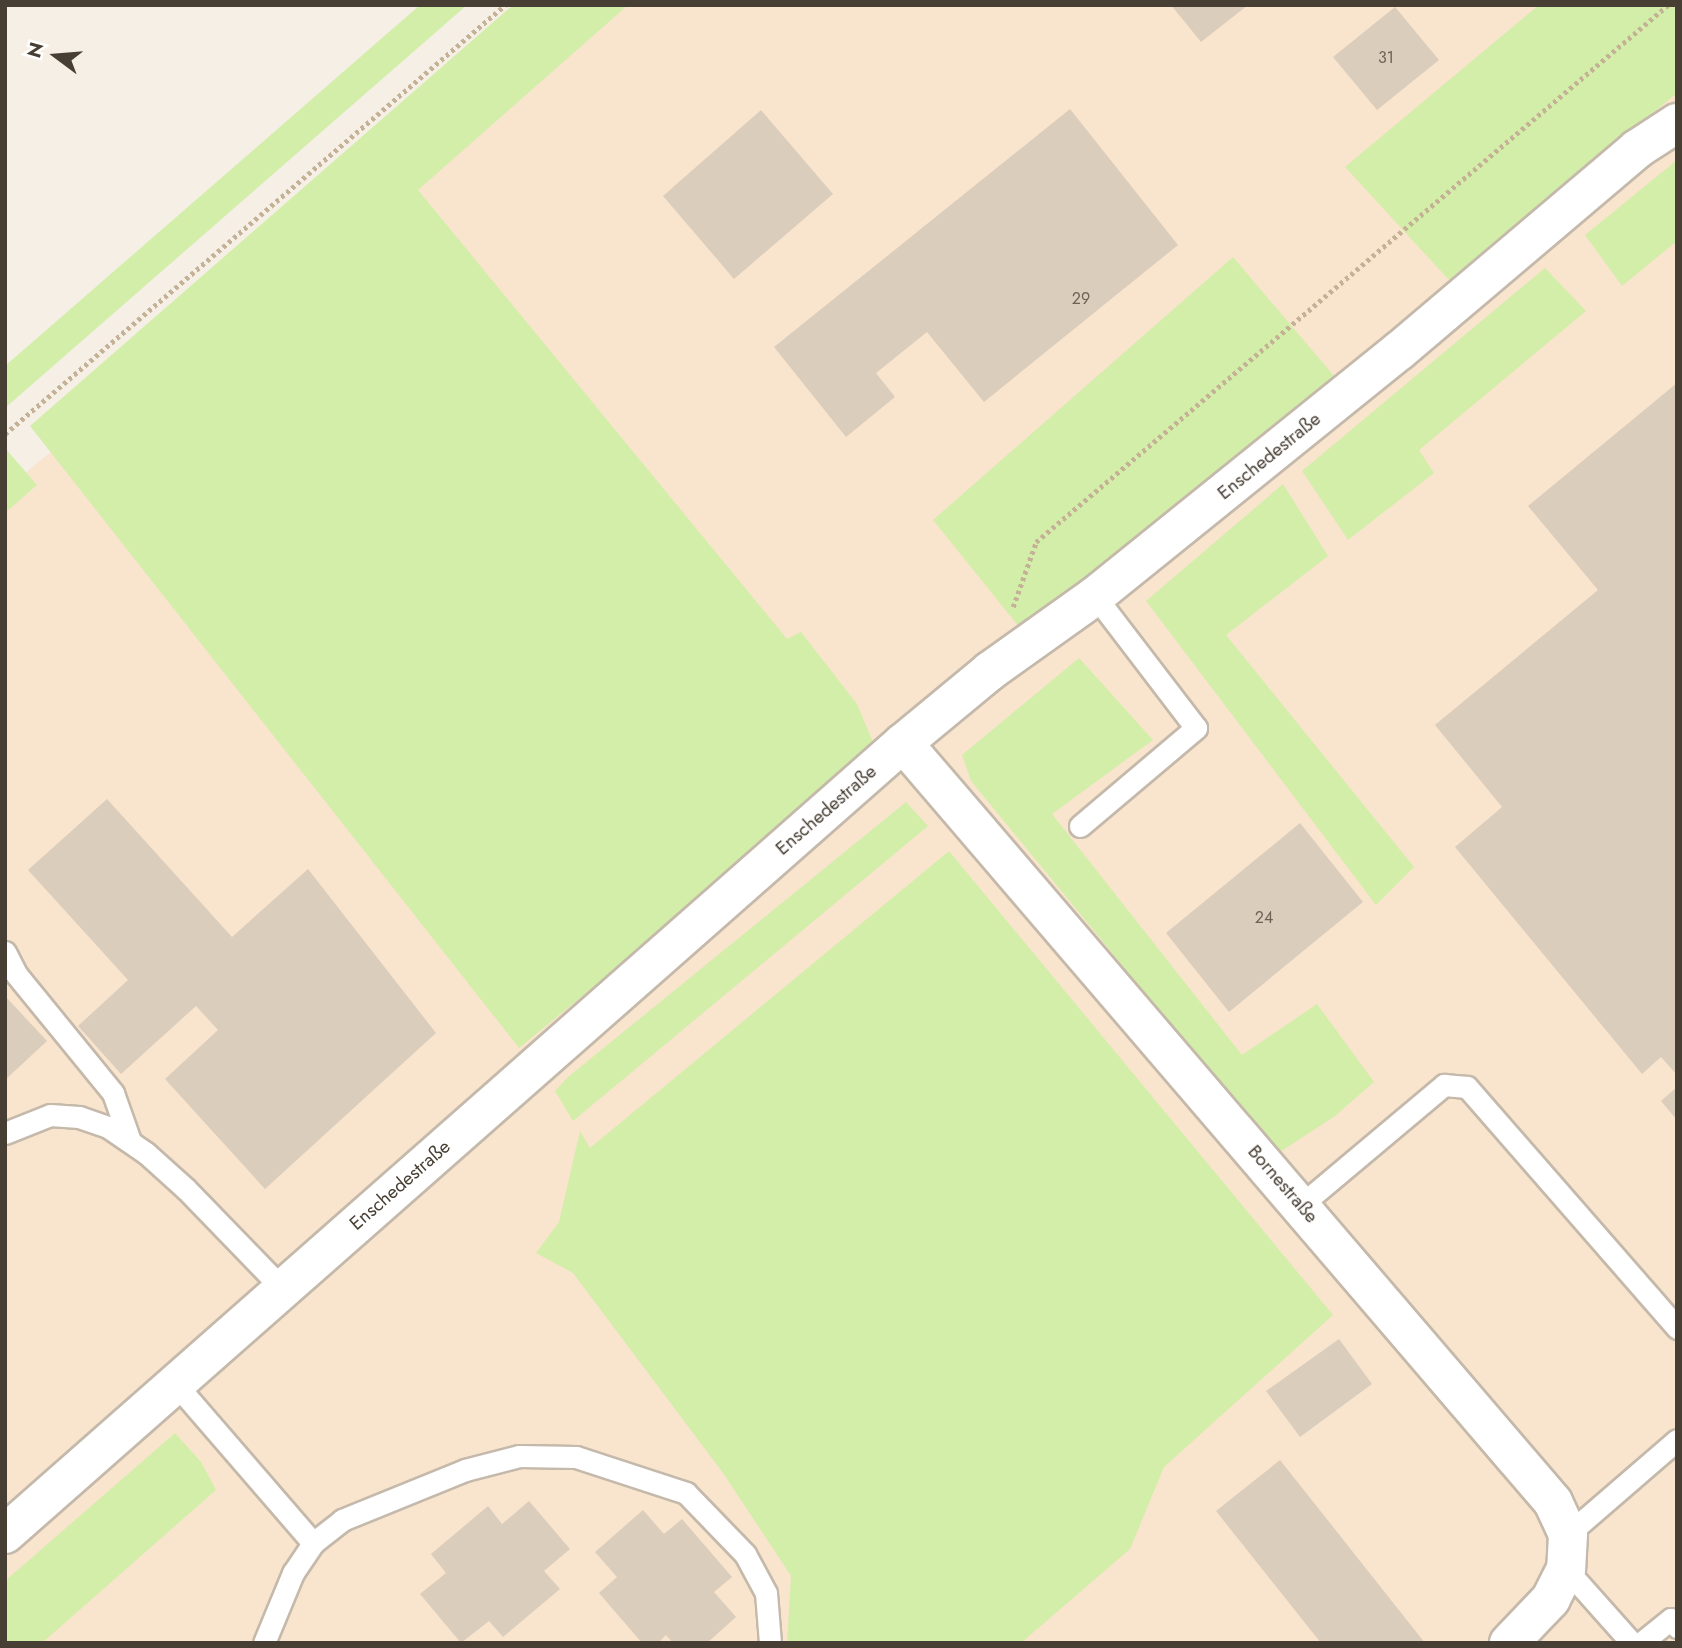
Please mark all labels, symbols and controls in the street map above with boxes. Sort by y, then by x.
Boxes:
north arrow [21,21,91,91]
text: N [20,39,50,61]
house number: 31 [1378,48,1394,68]
house number: 29 [1072,289,1090,309]
street label: Enschedestraße [1213,408,1325,504]
street label: Enschedestraße [771,760,881,860]
house number: 24 [1255,908,1273,928]
street label: Enschedestraße [345,1135,455,1235]
street label: Bornestraße [1243,1140,1323,1228]

